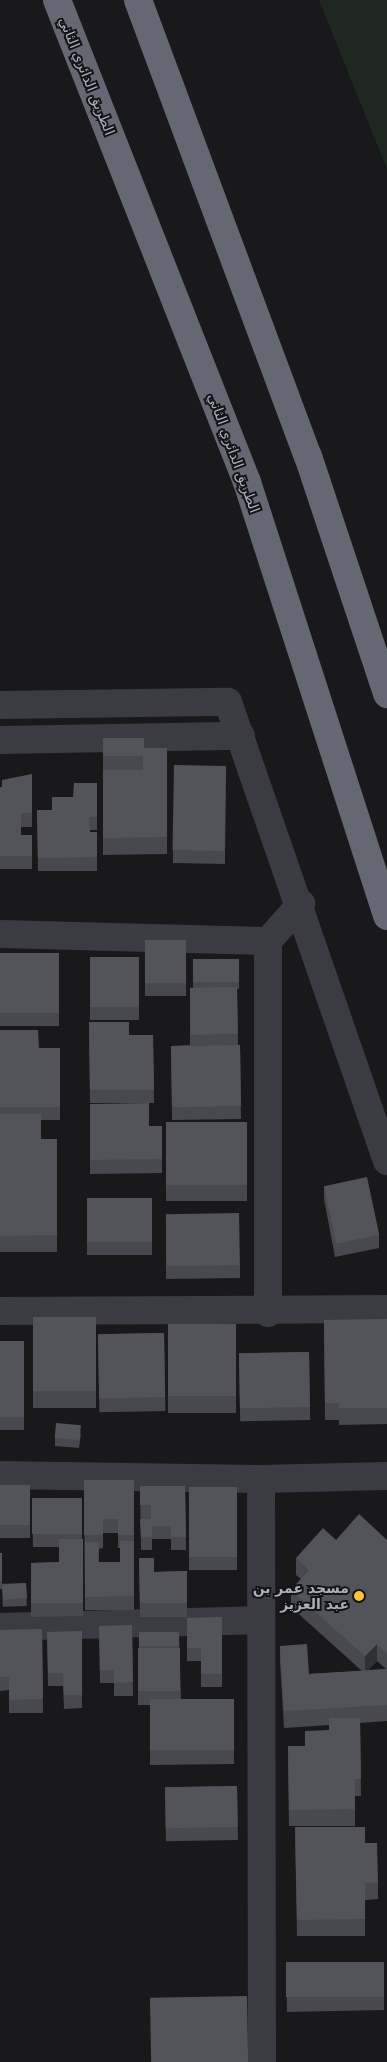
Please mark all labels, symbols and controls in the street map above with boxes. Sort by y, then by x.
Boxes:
street label: الطريق الدائري الثاني [56,14,118,138]
street label: الطريق الدائري الثاني [205,391,263,515]
place label: مسجد عمر بن عبد العزيز [253,1580,349,1612]
marker: مسجد عمر بن عبد العزيز [353,1590,365,1602]

